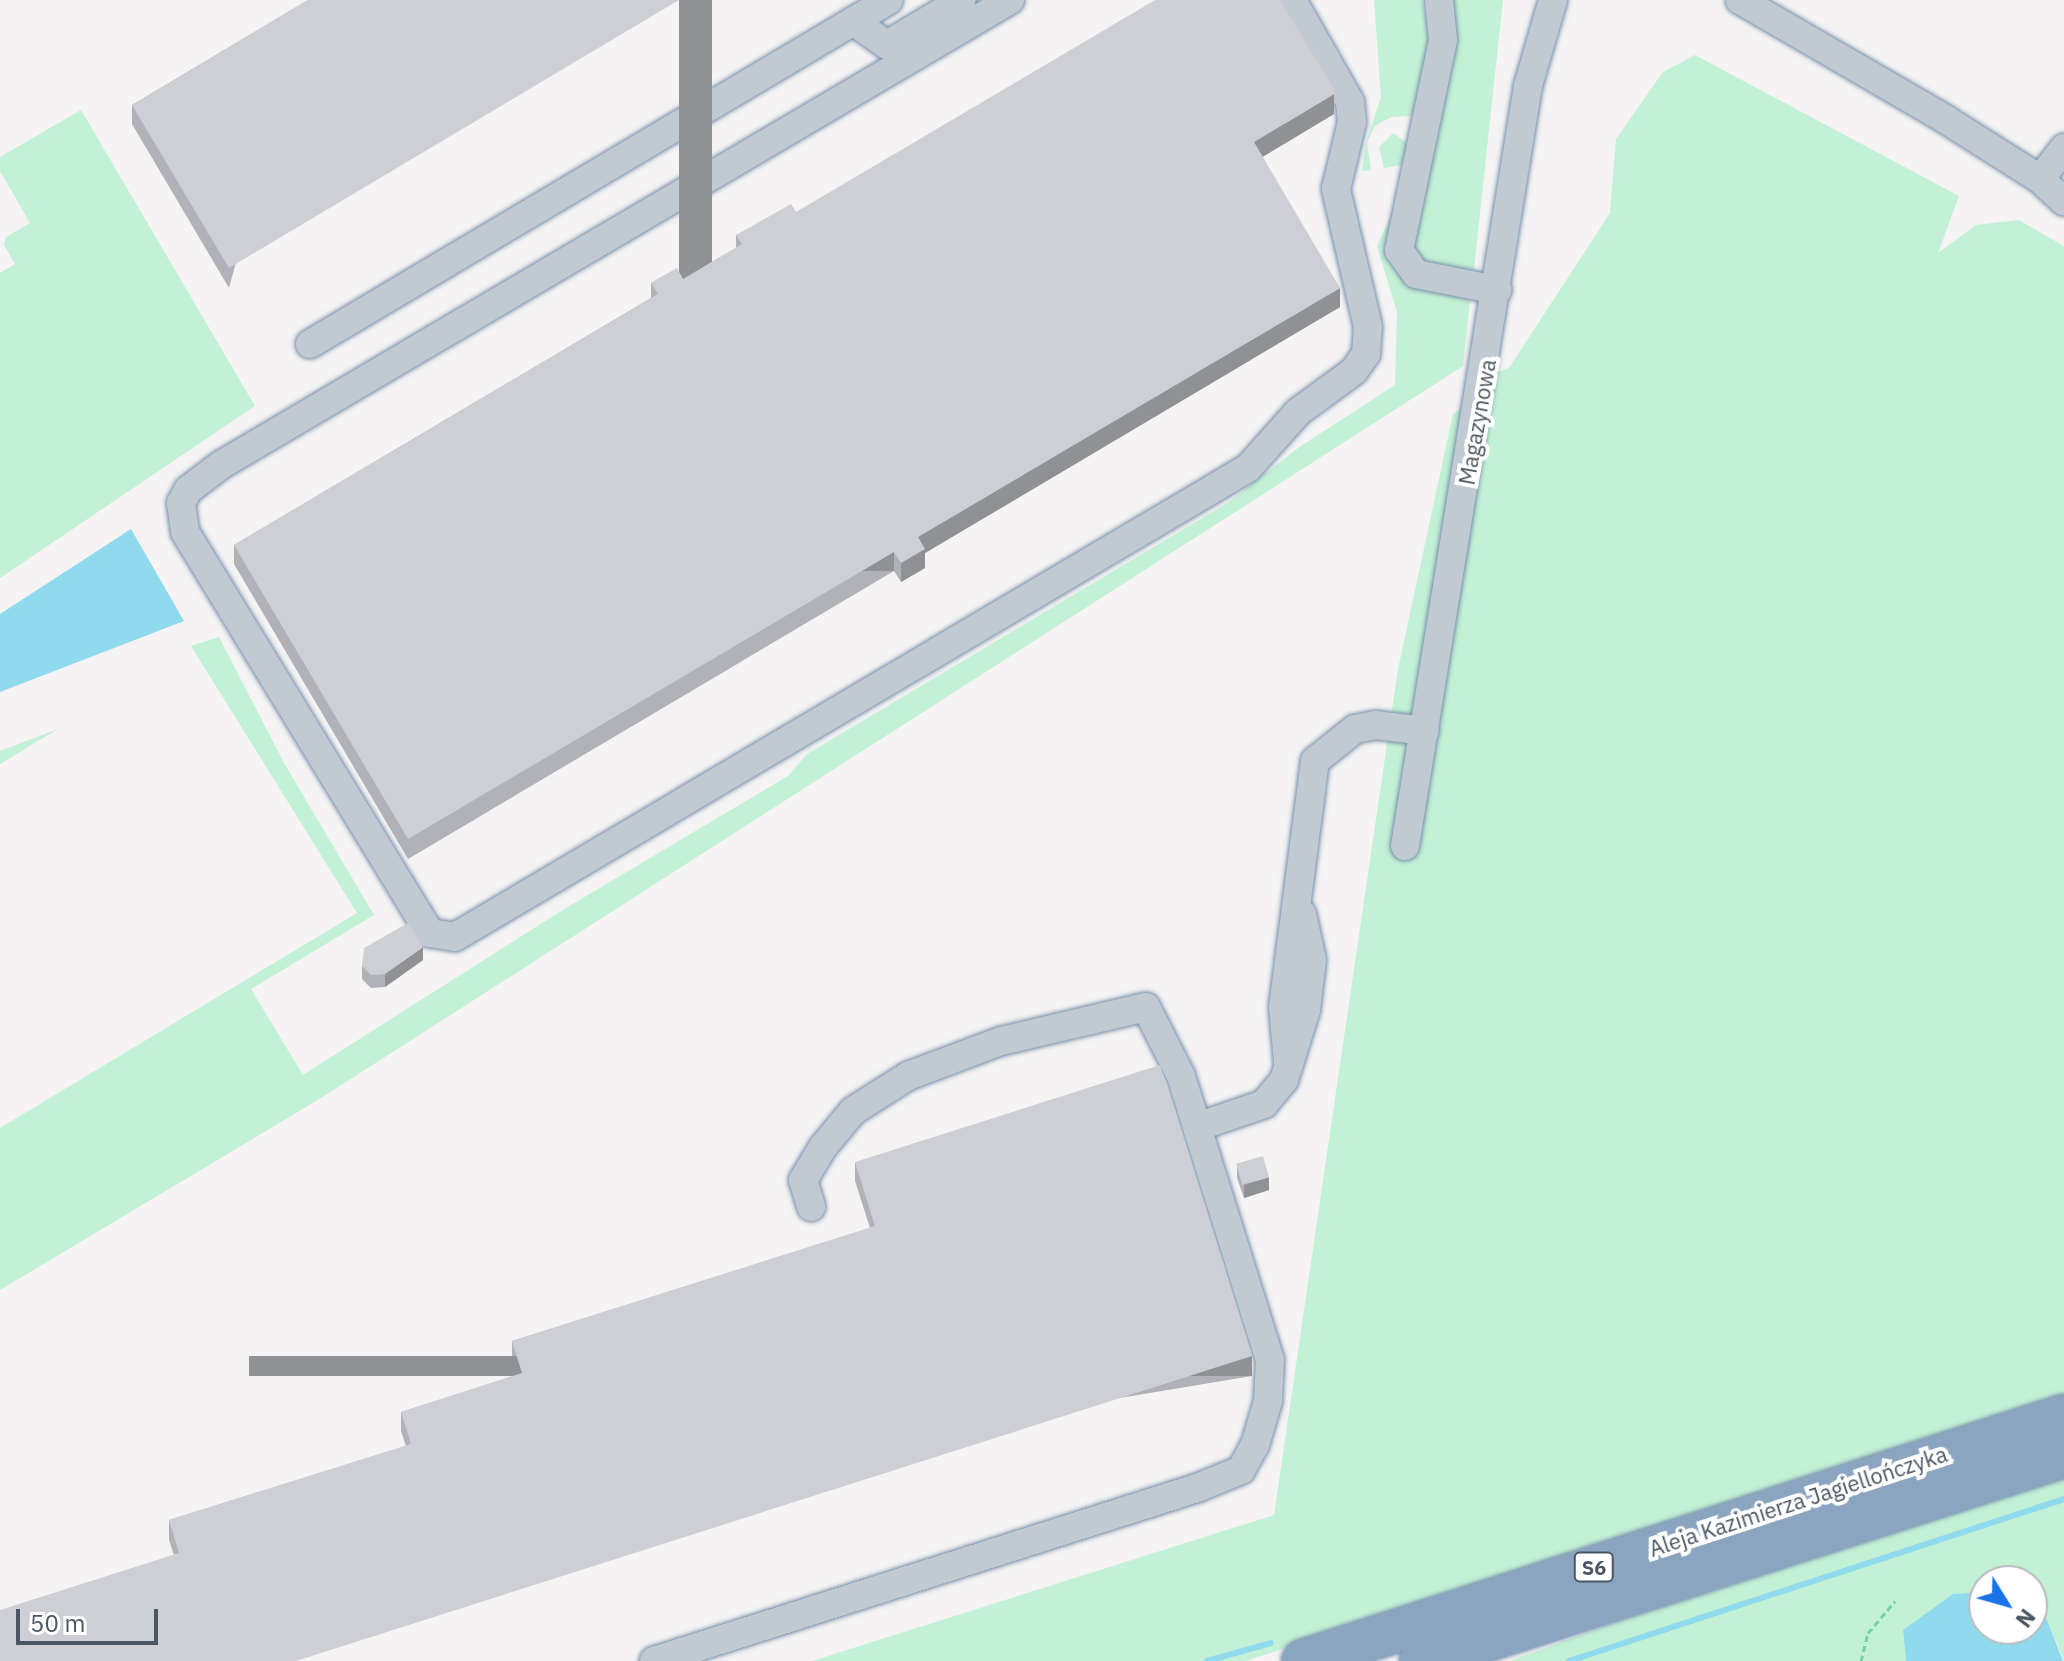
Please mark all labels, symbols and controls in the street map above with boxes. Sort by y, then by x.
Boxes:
street label: Magazynowa [1453,357,1501,487]
street label: Aleja Kazimierza Jagiellończyka [1646,1440,1950,1562]
road number: S6 [1572,1551,1616,1583]
north arrow [1968,1565,2048,1645]
scale bar [20,1593,162,1643]
text: N [2010,1603,2042,1634]
text: 50 m [30,1607,85,1639]

